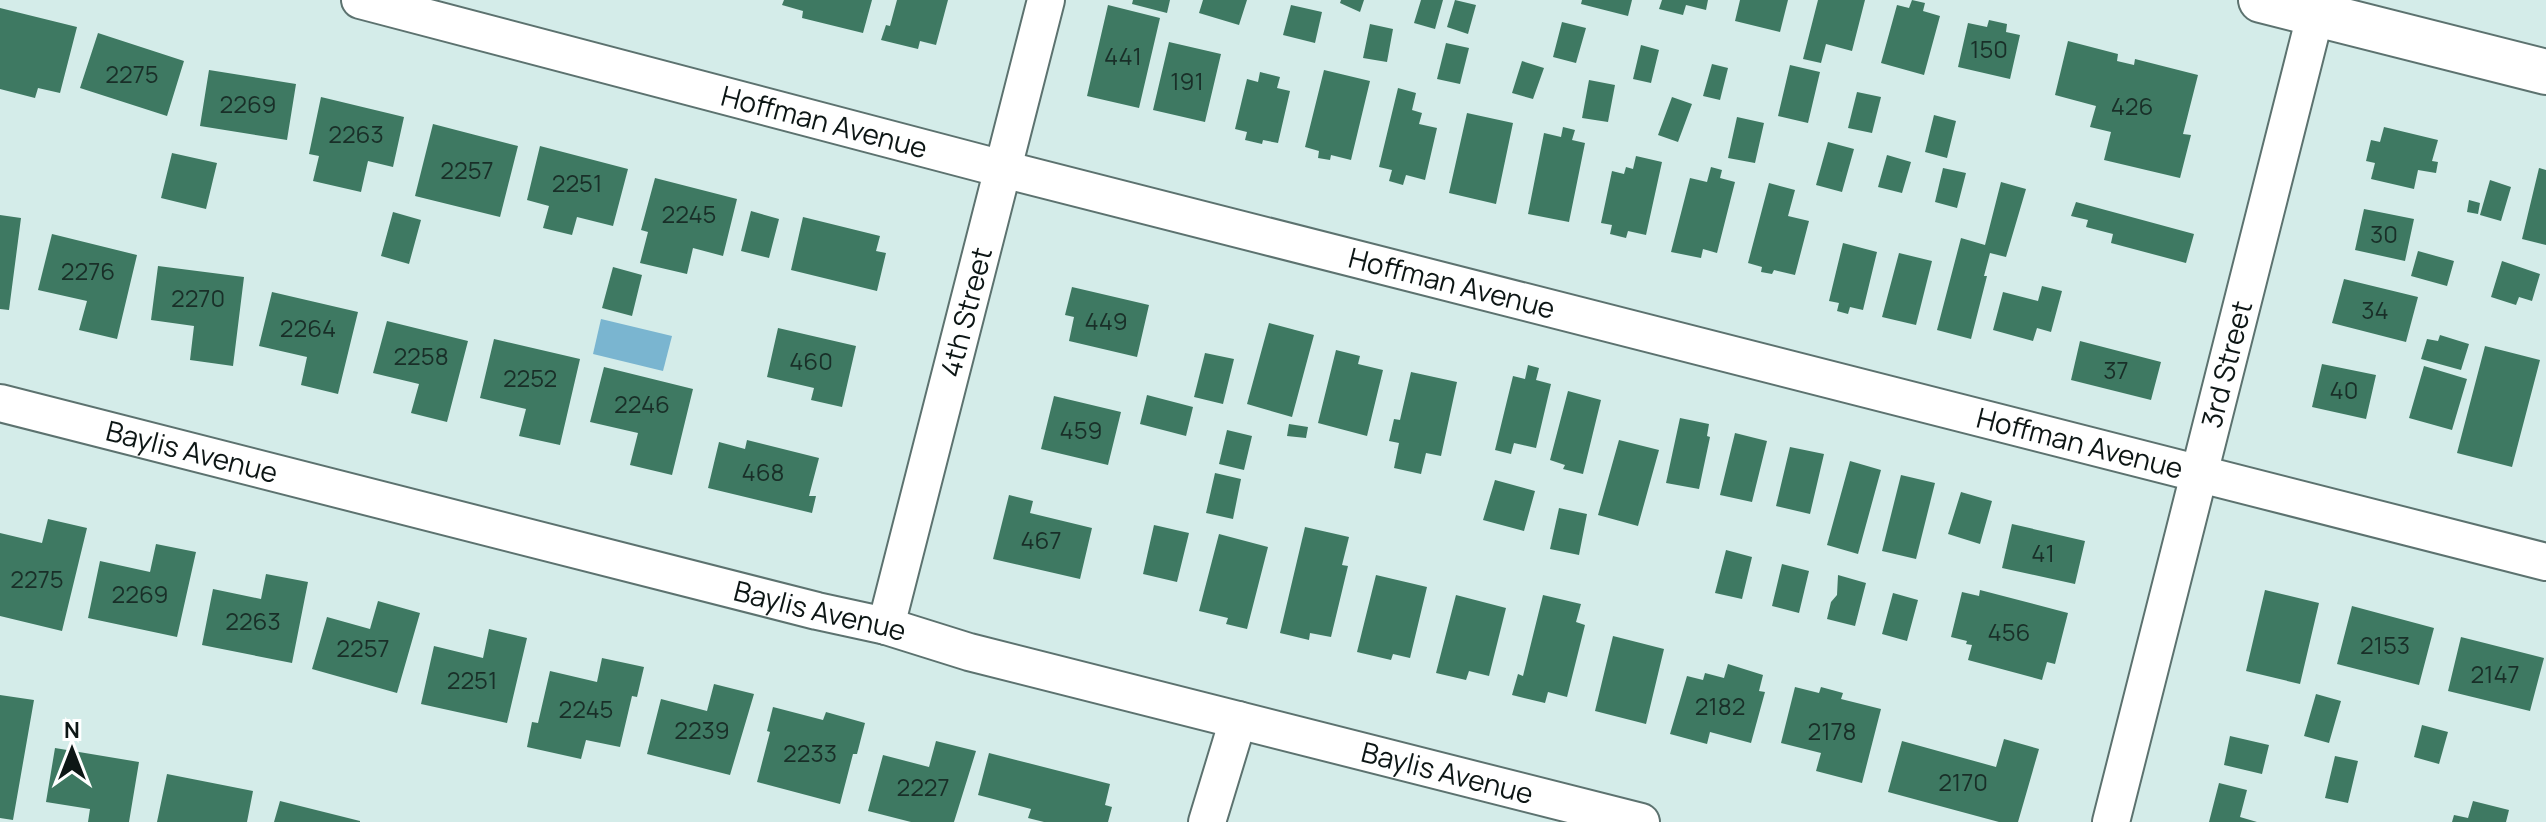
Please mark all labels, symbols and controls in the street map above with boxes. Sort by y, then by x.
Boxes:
house number: 150 [1970,32,2008,65]
house number: 441 [1104,39,1142,72]
house number: 2275 [105,57,159,90]
house number: 191 [1170,64,1204,97]
street label: Hoffman Avenue [717,76,932,166]
house number: 2269 [220,87,276,120]
house number: 426 [2111,89,2153,122]
house number: 2263 [328,117,384,150]
house number: 2257 [440,153,494,186]
house number: 2251 [552,166,602,199]
house number: 2245 [662,197,716,230]
house number: 30 [2370,217,2398,250]
street label: Hoffman Avenue [1345,238,1559,327]
street label: 4th Street [930,243,1000,381]
house number: 2276 [61,254,115,287]
house number: 2270 [171,281,225,314]
house number: 34 [2361,293,2389,326]
street label: 3rd Street [2191,297,2260,432]
house number: 449 [1084,304,1128,337]
house number: 2264 [280,311,336,344]
house number: 2258 [393,339,449,372]
house number: 460 [789,344,833,377]
house number: 37 [2103,353,2129,386]
house number: 2252 [503,361,557,394]
house number: 40 [2330,373,2358,406]
house number: 2246 [614,387,670,420]
street label: Hoffman Avenue [1973,398,2187,487]
street label: Baylis Avenue [102,411,282,491]
house number: 459 [1060,413,1102,446]
house number: 468 [742,455,784,488]
house number: 467 [1020,523,1062,556]
house number: 41 [2031,536,2055,569]
house number: 2275 [10,562,64,595]
street label: Baylis Avenue [730,571,911,649]
house number: 2269 [112,577,168,610]
house number: 2263 [225,604,281,637]
house number: 456 [1988,615,2030,648]
house number: 2153 [2360,628,2410,661]
house number: 2257 [336,631,390,664]
house number: 2147 [2470,657,2520,690]
house number: 2251 [447,663,497,696]
house number: 2182 [1695,689,1745,722]
house number: 2245 [559,692,613,725]
north arrow [32,710,112,790]
house number: 2239 [674,713,730,746]
house number: 2178 [1807,714,1857,747]
text: N [64,715,80,745]
street label: Baylis Avenue [1358,732,1537,812]
house number: 2233 [783,736,837,769]
house number: 2170 [1938,765,1988,798]
house number: 2227 [896,770,950,803]

